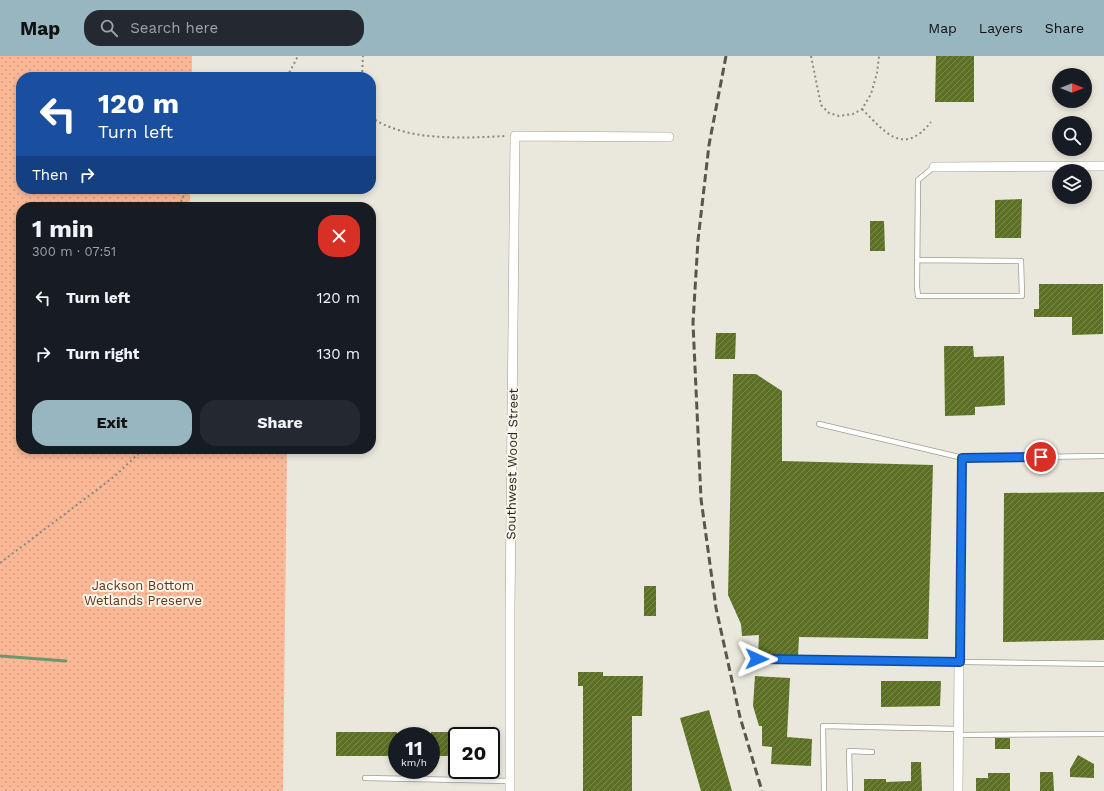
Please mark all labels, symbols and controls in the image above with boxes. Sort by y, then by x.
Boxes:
search box [84,10,364,46]
text: Map [20,17,60,40]
icon: search [98,17,120,39]
text: Search here [130,19,218,37]
text: Map [928,20,957,36]
text: Layers [979,20,1023,36]
text: Share [1045,20,1084,36]
north arrow [1052,68,1092,108]
map controls [1052,68,1092,204]
text: 120 m [98,87,179,120]
icon: left [32,88,84,140]
button: search [1052,116,1092,156]
text: Turn left [98,121,173,142]
icon: right [76,164,98,186]
button: layers [1052,164,1092,204]
text: Then [32,166,68,184]
text: 1 min [32,215,94,243]
button: close [318,215,360,257]
text: 300 m · 07:51 [32,244,116,259]
icon: left [32,287,54,309]
text: Turn left [66,289,130,307]
text: 120 m [317,289,360,307]
icon: right [32,343,54,365]
text: Turn right [66,345,139,363]
text: 130 m [317,345,360,363]
street label: Southwest Wood Street [503,388,521,540]
button: Exit [32,400,192,446]
button: Share [200,400,360,446]
pin [1024,440,1058,474]
icon: arrive [1030,446,1052,468]
park label: Jackson Bottom Wetlands Preserve [84,578,202,608]
position arrow [736,638,778,680]
speed limit sign: 20 [448,727,500,779]
text: 11 [405,736,423,760]
text: km/h [401,757,427,768]

